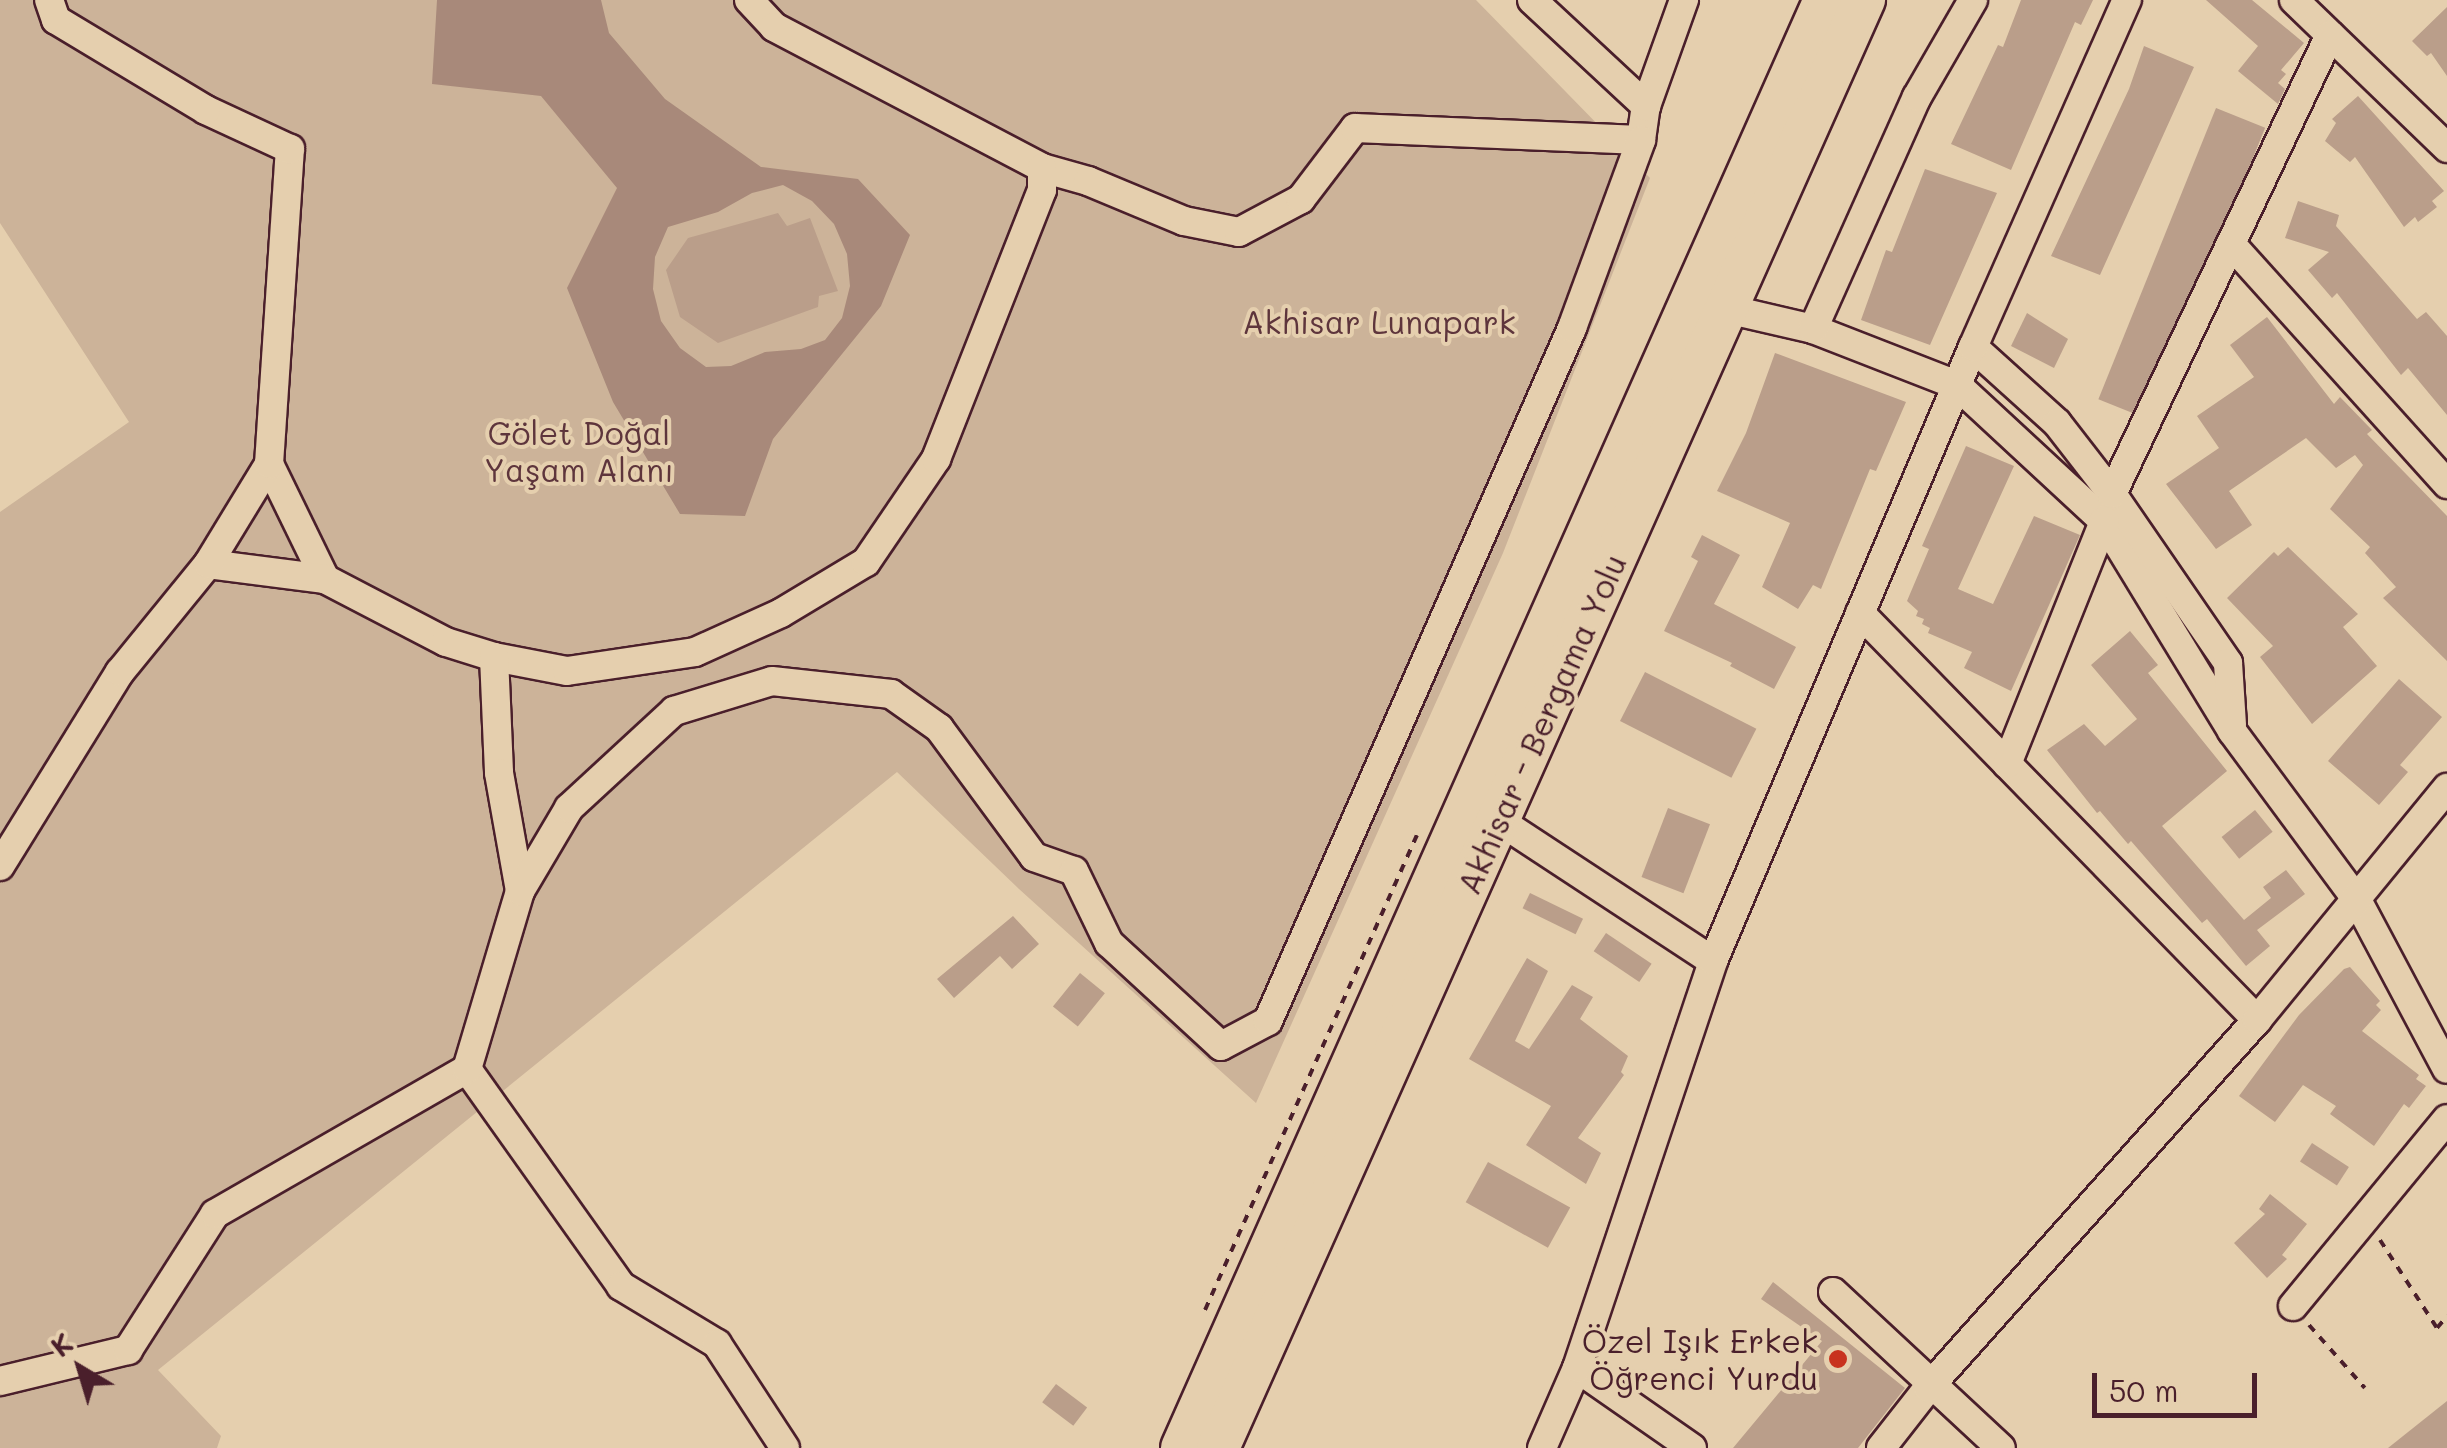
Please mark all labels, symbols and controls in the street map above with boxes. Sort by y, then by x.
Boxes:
park label: Akhisar Lunapark [1242,302,1516,340]
park label: Gölet Doğal Yaşam Alanı [484,414,674,489]
street label: Akhisar - Bergama Yolu [1449,548,1633,900]
north arrow [30,1318,130,1418]
place label: Özel Işık Erkek Öğrenci Yurdu [1582,1322,1818,1397]
text: K [43,1324,80,1364]
marker: Özel Işık Erkek Öğrenci Yurdu [1827,1348,1849,1370]
scale bar [2097,1353,2262,1415]
text: 50 m [2109,1370,2179,1410]

